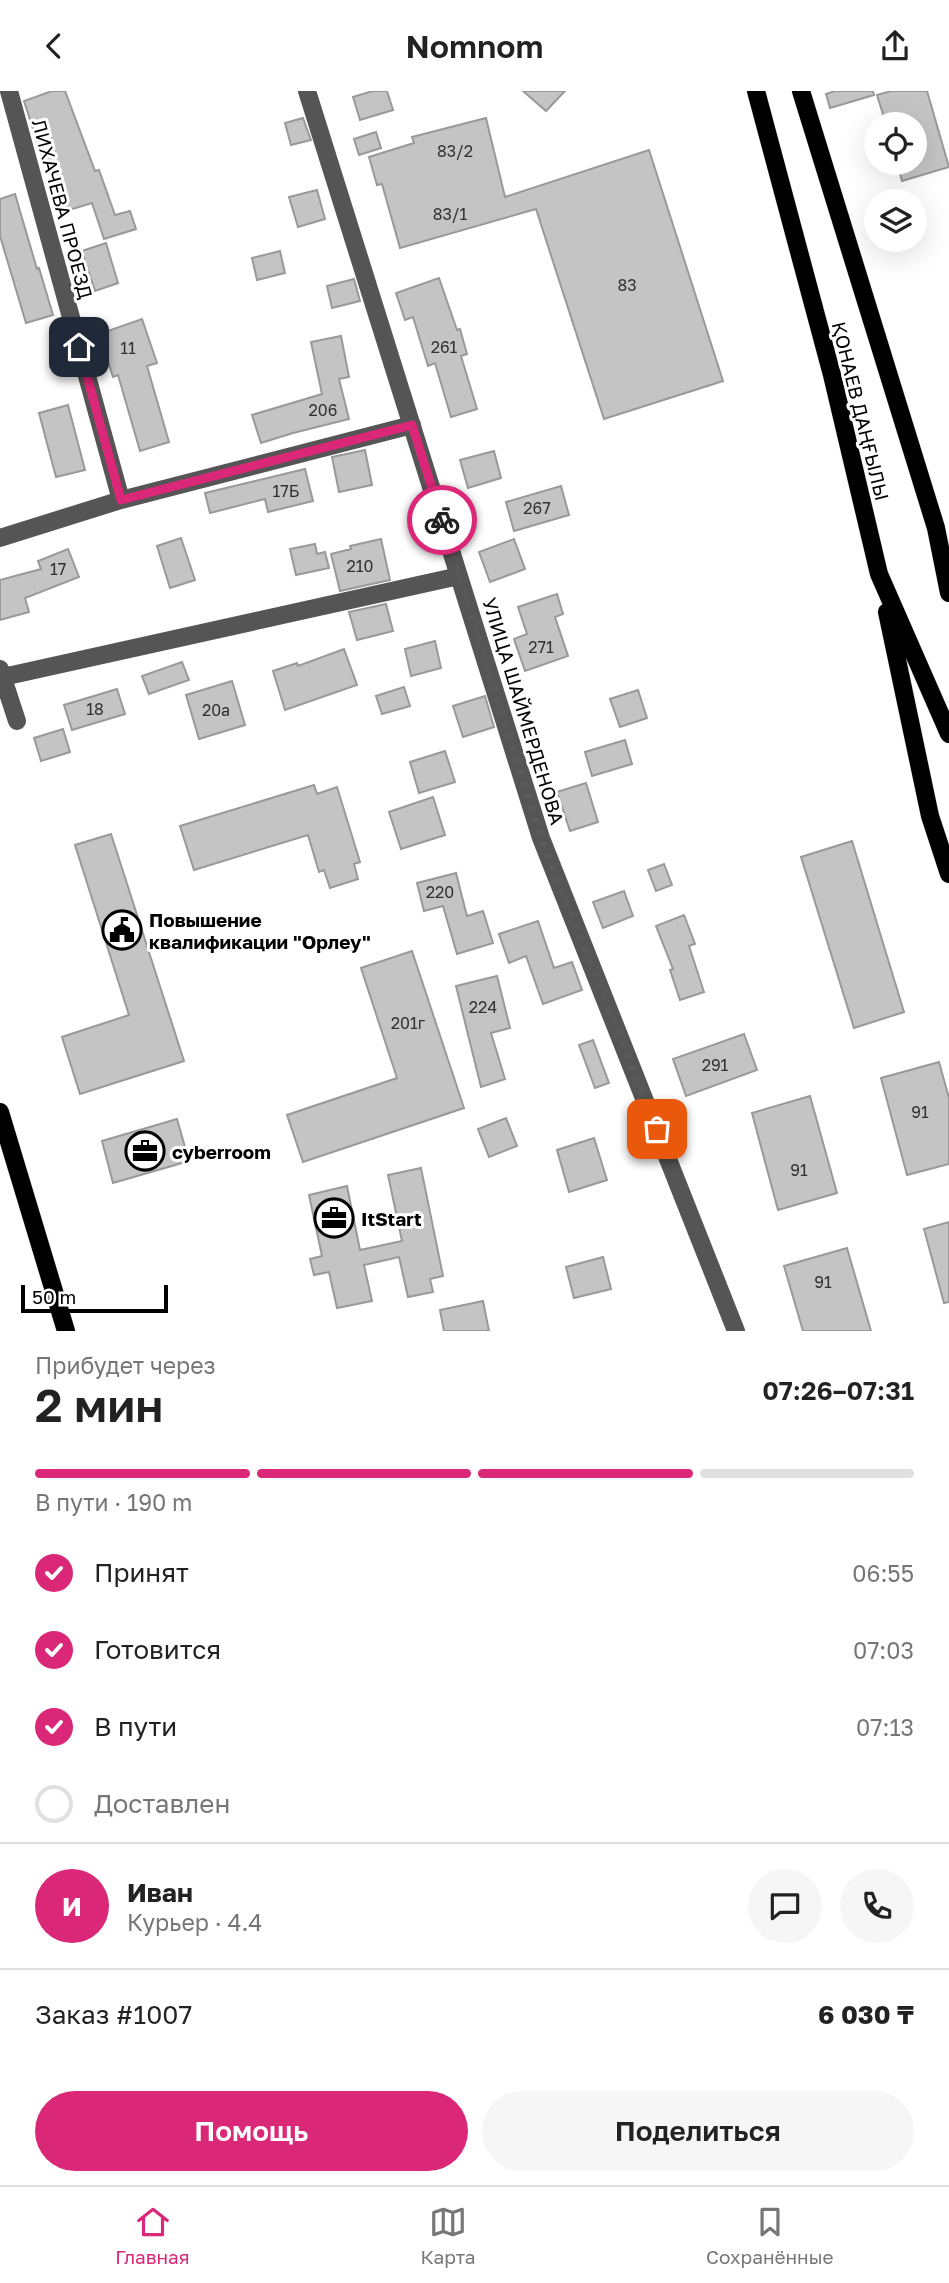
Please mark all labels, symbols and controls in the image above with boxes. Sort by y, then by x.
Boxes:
icon: back [35,27,73,65]
text: Nomnom [405,27,544,65]
icon: share [876,27,914,65]
map controls [864,112,927,252]
button: locate [864,112,927,175]
street label: ЛИХАЧЕВА ПРОЕЗД [28,117,98,301]
house number: 83/2 [437,141,473,161]
button: layers [864,189,927,252]
house number: 83/1 [433,204,468,224]
house number: 83 [617,275,637,295]
pin [49,317,109,377]
street label: ҚОНАЕВ ДАҢҒЫЛЫ [828,319,894,503]
icon: home [60,328,98,366]
house number: 261 [431,337,458,357]
house number: 11 [120,338,136,358]
house number: 206 [309,400,337,420]
house number: 17Б [273,481,299,501]
courier [407,485,477,555]
house number: 267 [523,498,551,518]
icon: bike [423,501,461,539]
house number: 210 [347,556,373,576]
house number: 17 [50,559,66,579]
street label: УЛИЦА ШАЙМЕРДЕНОВА [478,595,570,827]
house number: 271 [528,637,554,657]
house number: 18 [86,699,104,719]
house number: 20а [202,700,230,720]
house number: 220 [426,882,454,902]
place label: Повышение квалификации "Орлеу" [149,908,371,953]
public building icon: Повышение квалификации "Орлеу" [101,909,143,951]
house number: 224 [469,997,497,1017]
house number: 201г [391,1013,426,1033]
house number: 291 [702,1055,729,1075]
pin [627,1099,687,1159]
house number: 91 [911,1102,929,1122]
icon: bag [638,1110,676,1148]
office icon: cyberroom [124,1130,166,1172]
place label: cyberroom [172,1140,271,1163]
house number: 91 [790,1160,808,1180]
office icon: ItStart [313,1197,355,1239]
place label: ItStart [361,1207,422,1230]
house number: 91 [814,1272,832,1292]
scale bar [21,1282,168,1314]
text: 50 m [32,1285,76,1308]
text: Прибудет через [35,1351,216,1379]
text: 07:26–07:31 [762,1375,914,1406]
text: 2 мин [35,1377,163,1432]
text: В пути · 190 m [35,1488,192,1516]
icon: check [35,1554,73,1592]
text: Принят [94,1557,189,1588]
text: 06:55 [852,1559,914,1587]
icon: check [35,1631,73,1669]
text: Готовится [94,1634,221,1665]
text: 07:03 [853,1636,914,1664]
icon: check [35,1708,73,1746]
text: В пути [94,1711,177,1742]
text: 07:13 [856,1713,914,1741]
text: Доставлен [94,1788,230,1819]
button: chat [748,1869,822,1943]
button: phone [840,1869,914,1943]
text: Иван [127,1877,193,1908]
text: И [62,1891,82,1922]
text: Курьер · 4.4 [127,1908,262,1936]
text: Заказ #1007 [35,1999,192,2030]
text: 6 030 ₸ [818,1999,914,2030]
button: Помощь [35,2091,468,2171]
button: Поделиться [482,2091,914,2171]
tab: Главная [115,2203,190,2268]
tab: Карта [420,2203,475,2268]
tab: Сохранённые [706,2203,834,2268]

